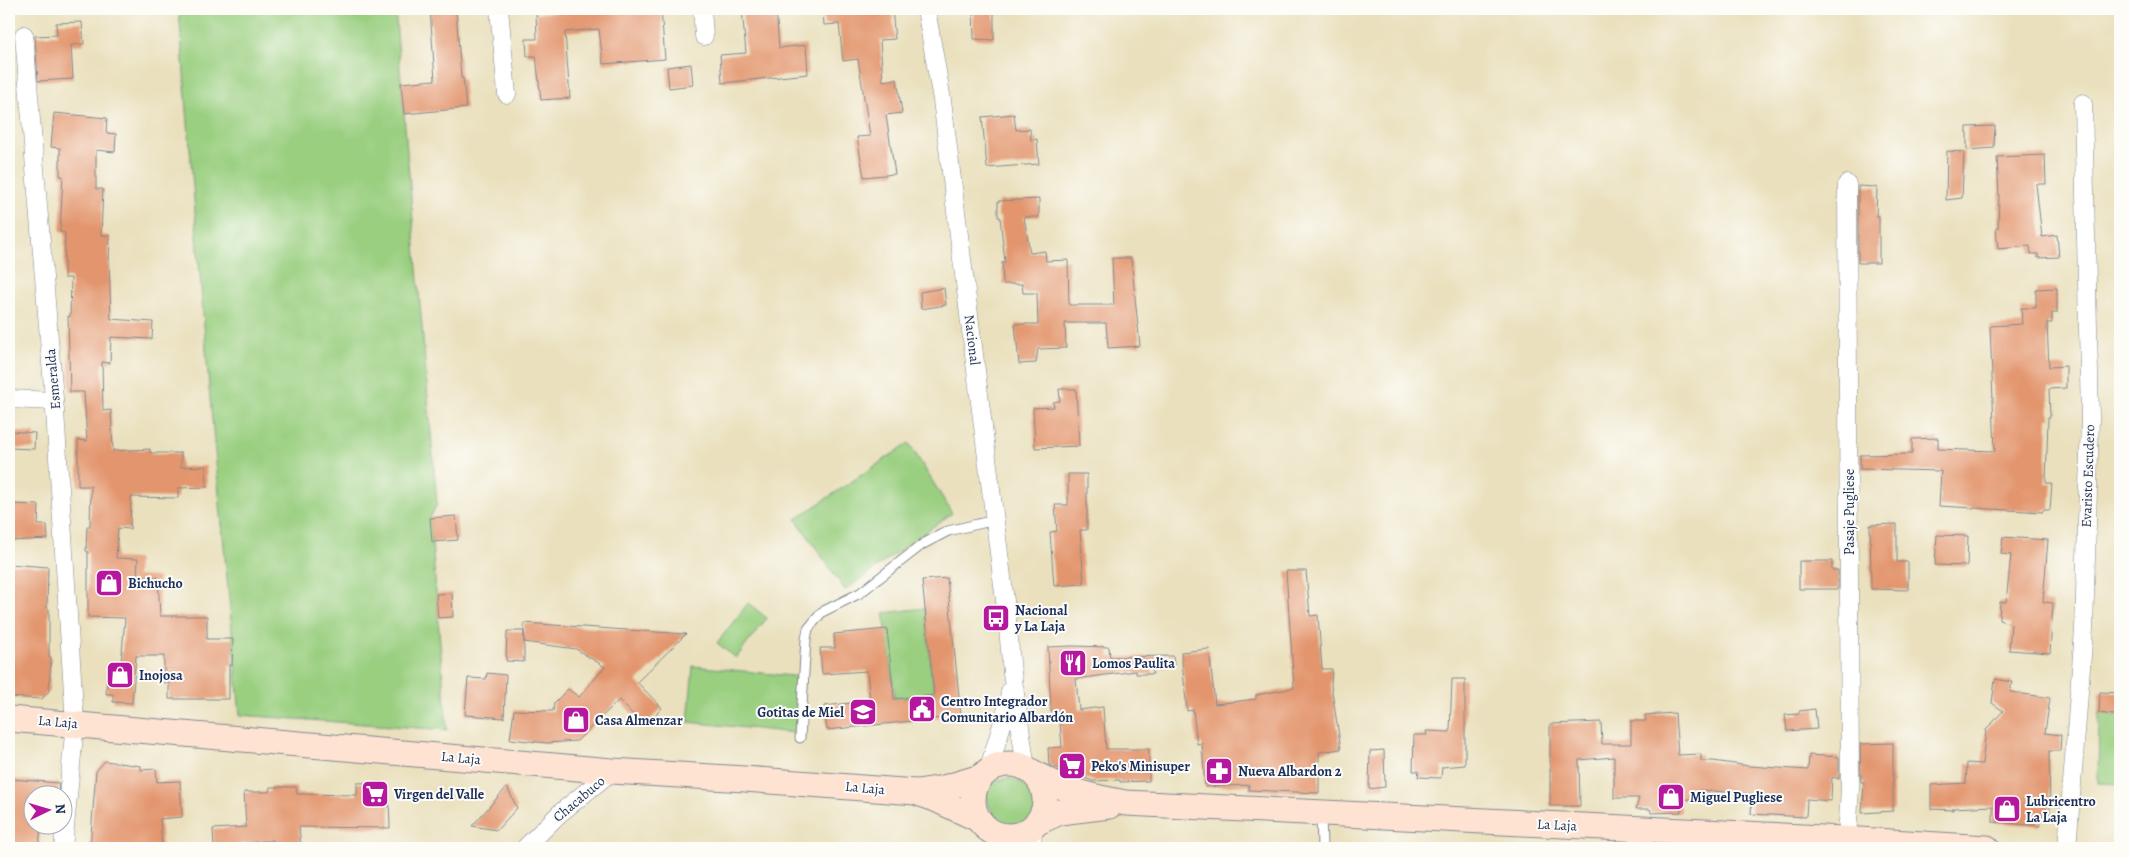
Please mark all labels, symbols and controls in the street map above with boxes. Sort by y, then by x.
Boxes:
street label: Nacional [959,314,985,367]
street label: Esmeralda [41,347,65,410]
street label: Evaristo Escudero [2077,424,2099,528]
street label: Pasaje Pugliese [1840,469,1859,555]
shop icon: Bichucho [94,568,124,598]
place label: Bichucho [128,574,183,593]
place label: Nacional y La Laja [1014,601,1068,636]
bus stop icon: Nacional y La Laja [981,603,1011,633]
restaurant icon: Lomos Paulita [1058,648,1088,678]
place label: Lomos Paulita [1092,654,1175,673]
shop icon: Inojosa [105,660,135,690]
place label: Inojosa [139,666,183,685]
place label: Centro Integrador Comunitario Albardón [941,692,1073,727]
public building icon: Centro Integrador Comunitario Albardón [907,694,937,724]
school or university icon: Gotitas de Miel [848,697,878,727]
place label: Gotitas de Miel [757,703,844,722]
shop icon: Casa Almenzar [561,705,591,735]
street label: La Laja [37,711,79,733]
place label: Casa Almenzar [595,711,683,730]
street label: La Laja [440,747,482,769]
supermarket icon: Peko's Minisuper [1057,751,1087,781]
pharmacy icon: Nueva Albardon 2 [1204,756,1234,786]
place label: Peko's Minisuper [1091,757,1190,776]
place label: Nueva Albardon 2 [1238,762,1342,781]
street label: Chacabuco [549,772,609,826]
street label: La Laja [844,777,886,799]
supermarket icon: Virgen del Valle [360,779,390,809]
shop icon: Miguel Pugliese [1656,782,1686,812]
north arrow [22,784,72,834]
place label: Virgen del Valle [393,785,485,804]
place label: Miguel Pugliese [1690,788,1783,807]
place label: Lubricentro La Laja [2026,792,2096,827]
shop icon: Lubricentro La Laja [1992,794,2022,824]
text: N [51,803,70,815]
street label: La Laja [1537,814,1578,836]

